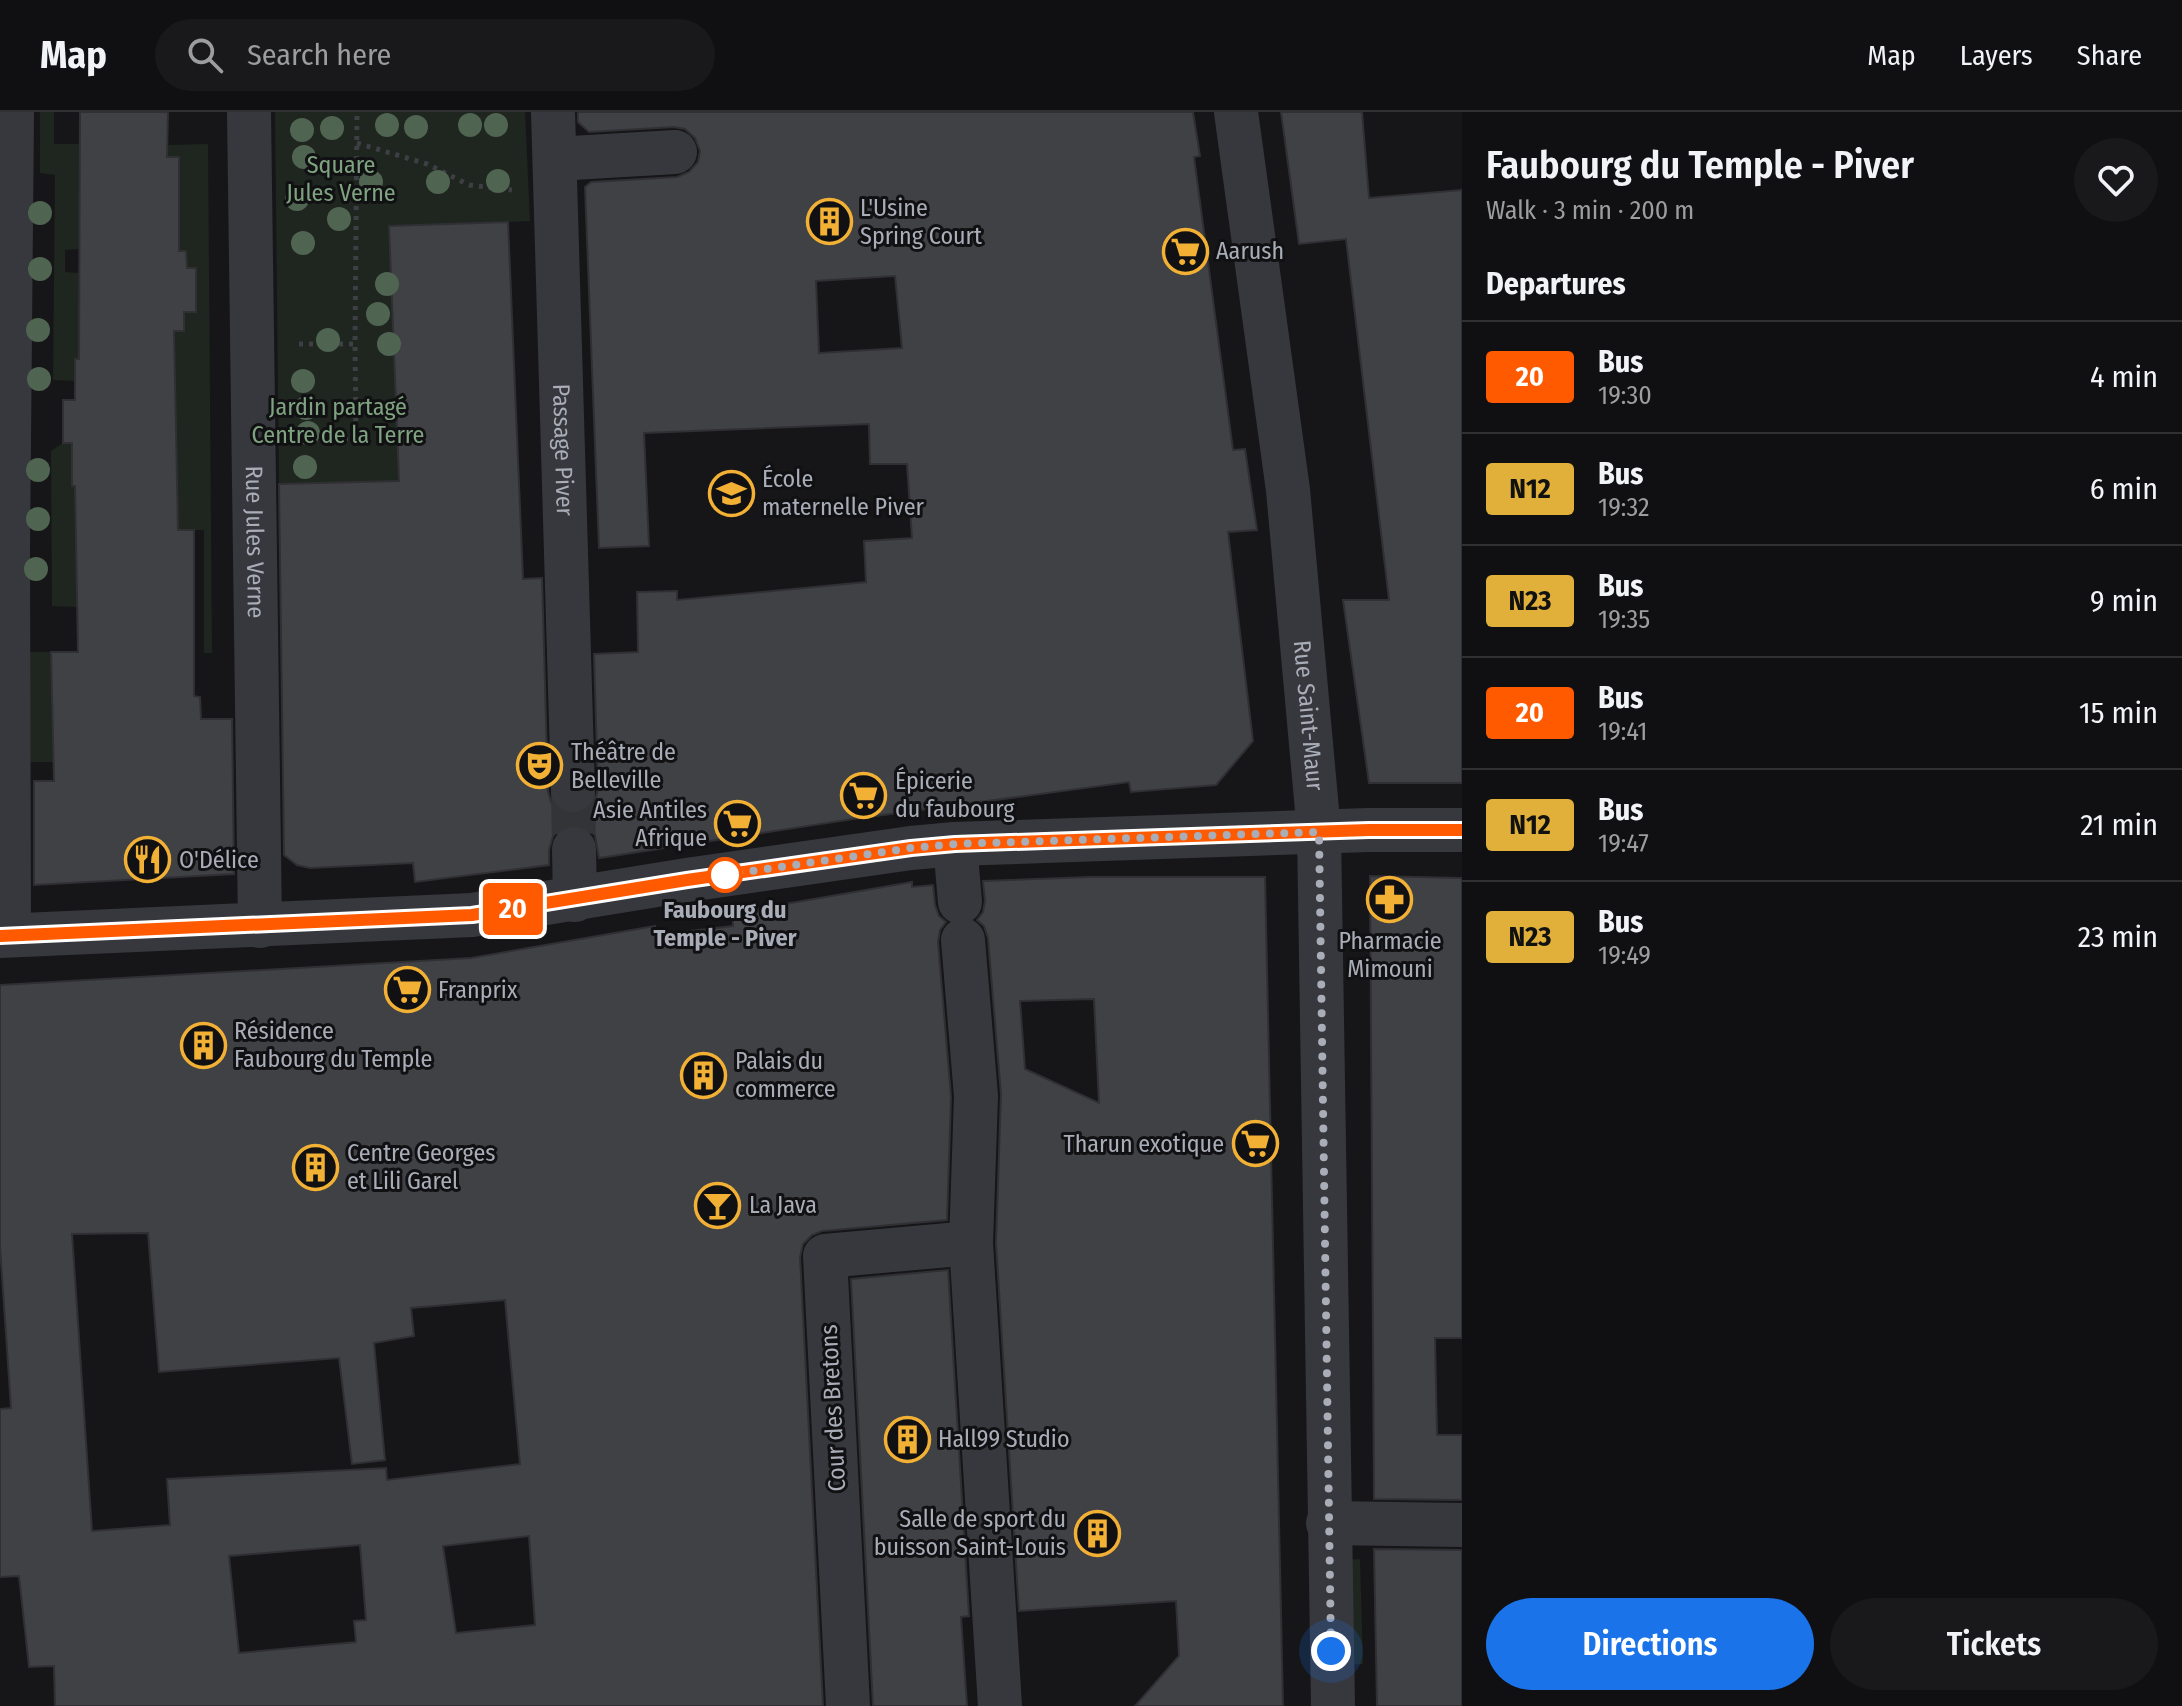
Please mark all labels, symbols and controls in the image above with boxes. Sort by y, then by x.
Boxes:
search box [155,19,715,91]
text: Map [40,32,107,78]
icon: search [183,33,227,77]
text: Search here [247,37,391,73]
text: Map [1867,39,1916,72]
text: Layers [1960,39,2033,72]
text: Share [2077,39,2142,72]
button: heart [2074,138,2158,222]
text: Faubourg du Temple - Piver [1486,142,1914,188]
park label: Square Jules Verne [286,151,396,207]
place label: L'Usine Spring Court [860,194,982,250]
text: Walk · 3 min · 200 m [1486,195,1694,226]
building icon: L'Usine Spring Court [805,198,853,246]
supermarket icon: Aarush [1161,227,1209,275]
place label: Aarush [1216,237,1284,265]
text: Departures [1486,266,1626,302]
text: Bus [1598,344,1643,380]
text: 4 min [2090,359,2158,395]
text: 20 [1516,360,1544,393]
text: 19:30 [1598,380,1652,411]
street label: Passage Piver [547,383,579,517]
park label: Jardin partagé Centre de la Terre [252,393,424,449]
text: Bus [1598,456,1643,492]
place label: École maternelle Piver [762,464,925,521]
street label: Rue Jules Verne [240,465,270,618]
school or university icon: École maternelle Piver [707,469,755,517]
text: 6 min [2090,471,2158,507]
text: N12 [1509,472,1551,505]
text: 19:32 [1598,492,1650,523]
text: Bus [1598,568,1643,604]
text: 9 min [2090,583,2158,619]
text: N23 [1509,584,1551,617]
text: 19:35 [1598,604,1650,635]
street label: Rue Saint-Maur [1288,639,1329,793]
text: Bus [1598,680,1643,716]
text: 15 min [2079,695,2158,731]
text: 20 [1516,696,1544,729]
text: 19:41 [1598,716,1647,747]
place label: Théâtre de Belleville [571,738,676,794]
theatre icon: Théâtre de Belleville [516,742,564,790]
place label: Épicerie du faubourg [895,766,1015,823]
supermarket icon: Épicerie du faubourg [840,771,888,819]
text: Bus [1598,792,1643,828]
place label: Asie Antiles Afrique [593,796,707,852]
supermarket icon: Asie Antiles Afrique [714,800,762,848]
text: 21 min [2080,807,2158,843]
text: N12 [1509,808,1551,841]
text: 19:47 [1598,828,1649,859]
restaurant icon: O'Délice [124,836,172,884]
place label: O'Délice [179,846,259,874]
marker: Faubourg du Temple - Piver [708,858,742,892]
pharmacy icon: Pharmacie Mimouni [1366,875,1414,923]
line badge: 20 [477,883,549,935]
text: 20 [499,892,527,925]
place label: Faubourg du Temple - Piver [654,896,797,952]
text: Bus [1598,904,1643,940]
text: 23 min [2078,919,2158,955]
text: N23 [1509,920,1551,953]
place label: Pharmacie Mimouni [1338,927,1442,983]
text: 19:49 [1598,940,1651,971]
supermarket icon: Franprix [383,966,431,1014]
place label: Franprix [438,976,518,1004]
place label: Résidence Faubourg du Temple [234,1017,432,1073]
building icon: Résidence Faubourg du Temple [179,1021,227,1069]
place label: Palais du commerce [735,1047,836,1103]
building icon: Palais du commerce [680,1051,728,1099]
supermarket icon: Tharun exotique [1231,1120,1279,1168]
place label: Tharun exotique [1064,1130,1224,1158]
place label: Centre Georges et Lili Garel [347,1139,496,1195]
building icon: Centre Georges et Lili Garel [292,1143,340,1191]
bar icon: La Java [694,1181,742,1229]
place label: La Java [749,1191,817,1219]
street label: Cour des Bretons [815,1324,851,1492]
building icon: Hall99 Studio [883,1415,931,1463]
place label: Hall99 Studio [938,1425,1070,1453]
place label: Salle de sport du buisson Saint-Louis [874,1505,1066,1561]
building icon: Salle de sport du buisson Saint-Louis [1073,1509,1121,1557]
button: Directions [1486,1598,1814,1690]
button: Tickets [1830,1598,2158,1690]
your location [1311,1631,1351,1671]

